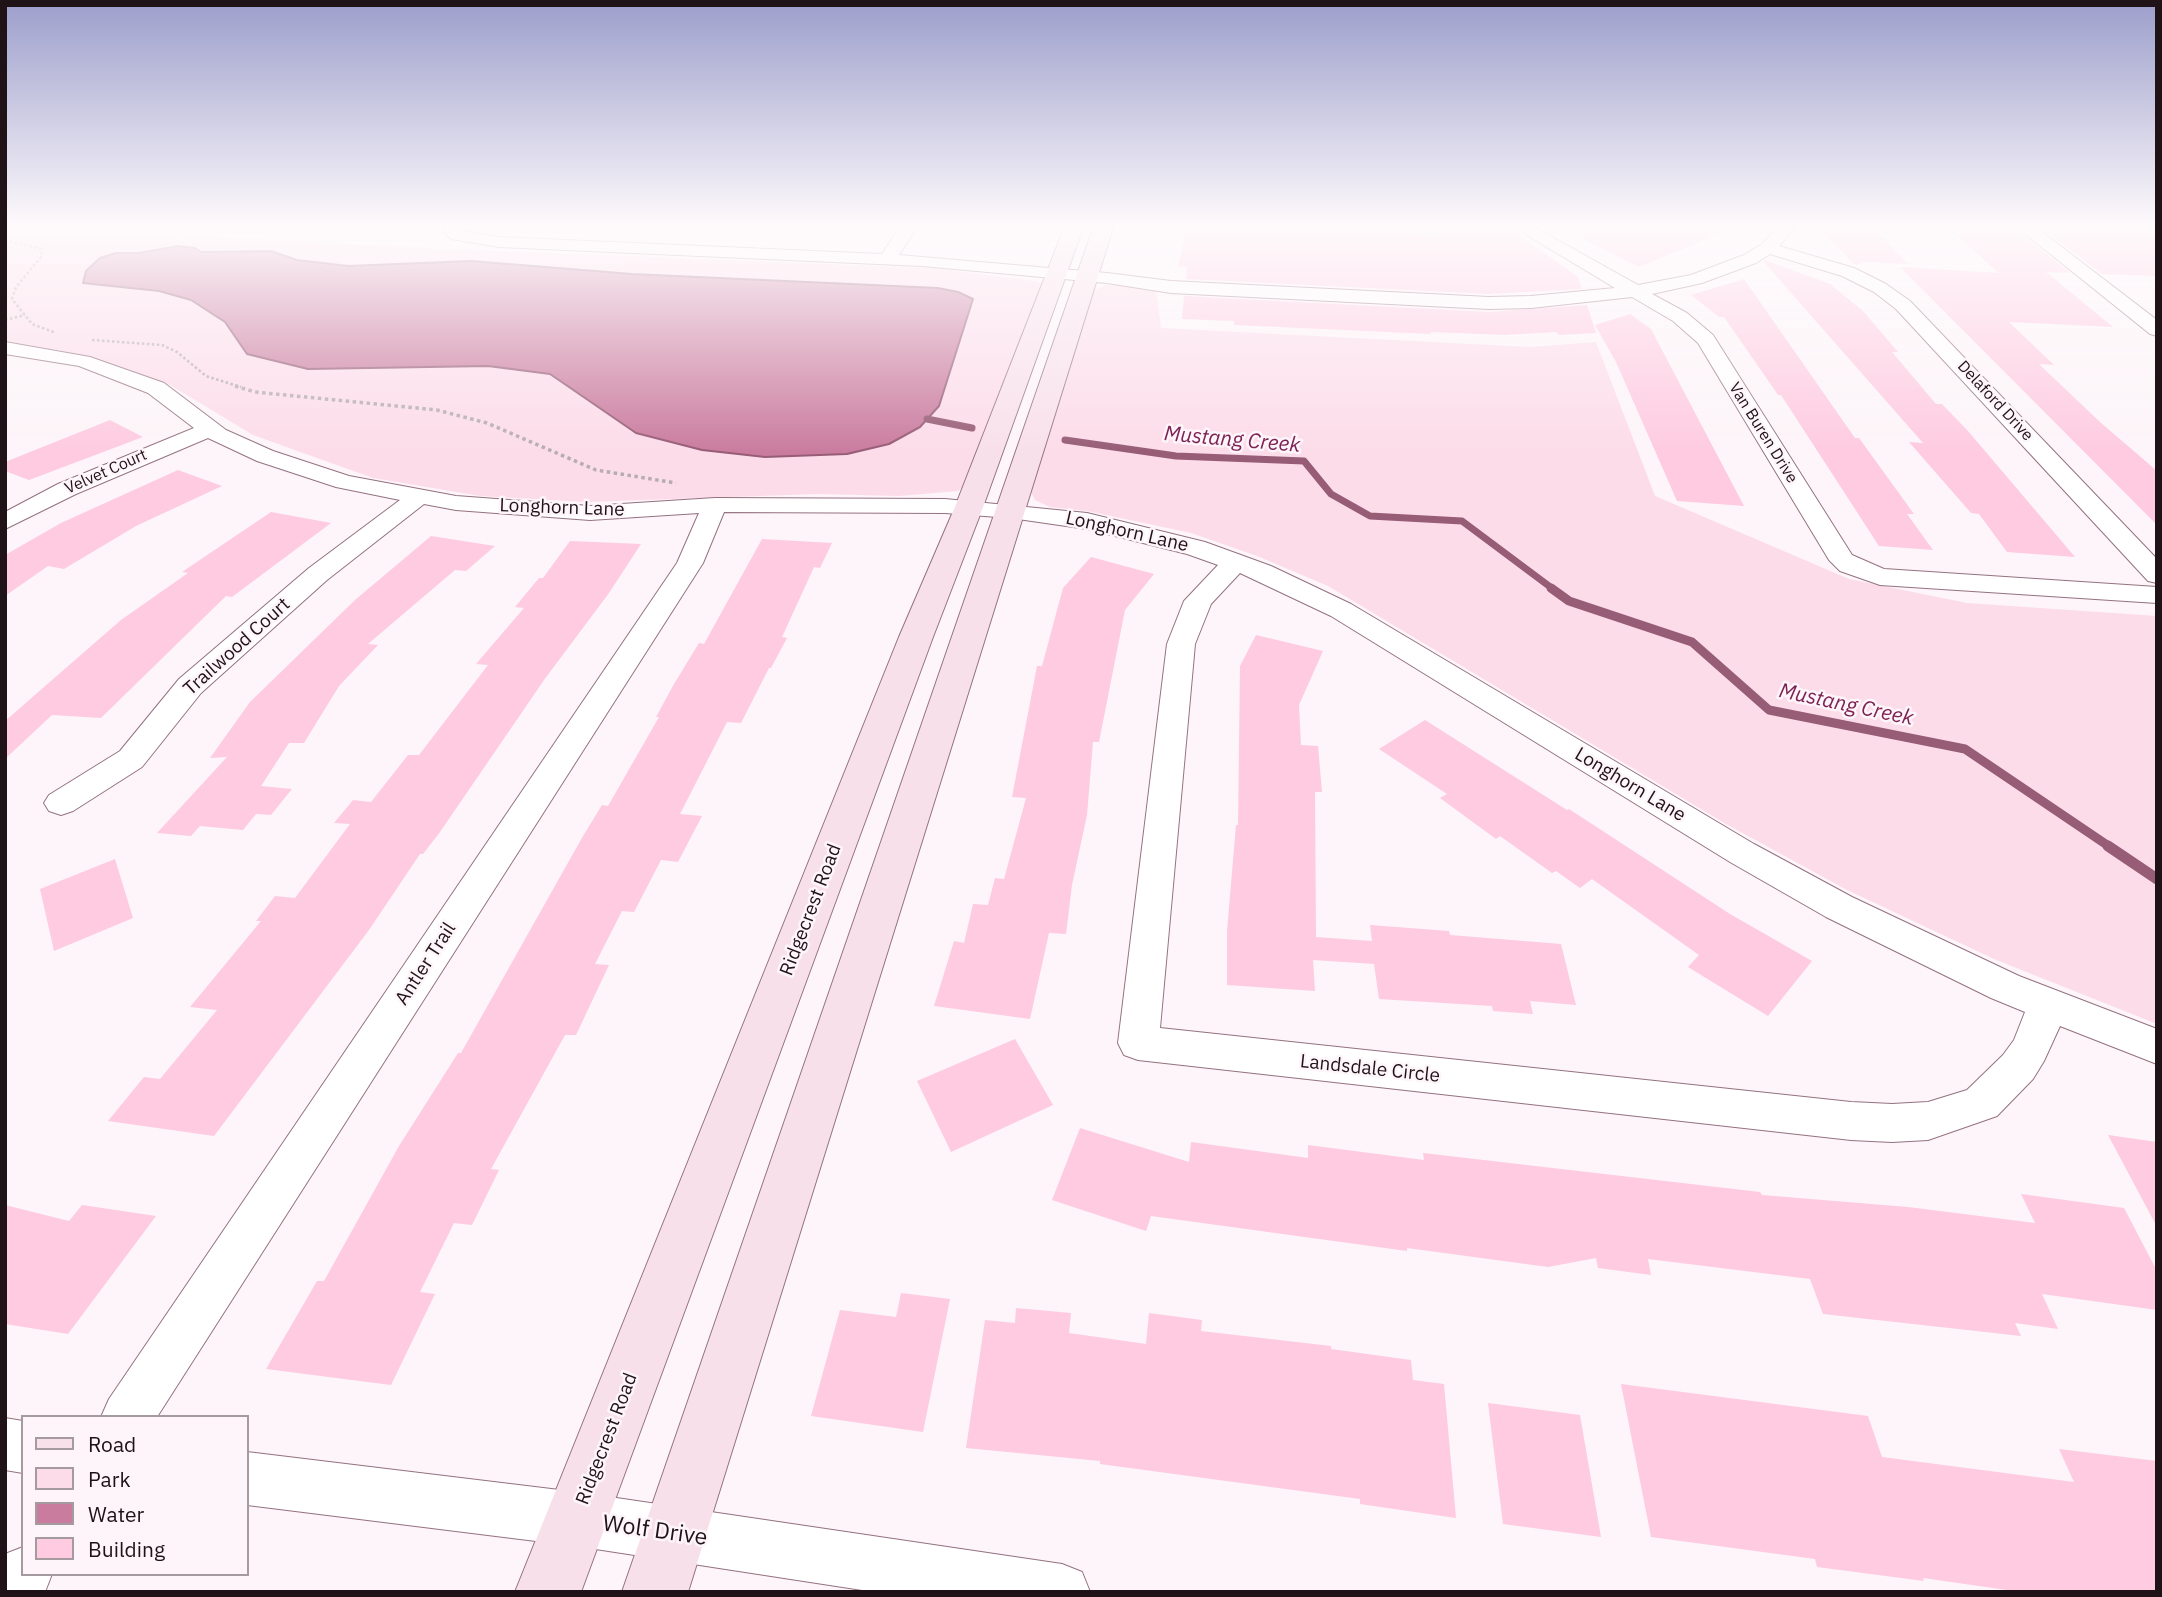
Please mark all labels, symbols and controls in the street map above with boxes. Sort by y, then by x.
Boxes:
street label: Delaford Drive [1953,357,2037,445]
street label: Van Buren Drive [1724,379,1802,487]
water label: Mustang Creek [1163,421,1301,459]
street label: Velvet Court [62,445,150,499]
street label: Longhorn Lane [499,494,625,522]
street label: Longhorn Lane [1063,507,1191,557]
street label: Trailwood Court [179,593,295,701]
water label: Mustang Creek [1777,678,1915,732]
street label: Longhorn Lane [1570,743,1690,827]
street label: Ridgecrest Road [775,841,847,979]
street label: Antler Trail [391,919,461,1009]
street label: Landsdale Circle [1299,1050,1441,1088]
street label: Ridgecrest Road [571,1370,643,1508]
legend [21,1415,248,1576]
text: Road [88,1430,136,1458]
text: Park [88,1465,131,1493]
text: Water [88,1500,144,1528]
street label: Wolf Drive [601,1510,709,1552]
text: Building [88,1535,165,1563]

